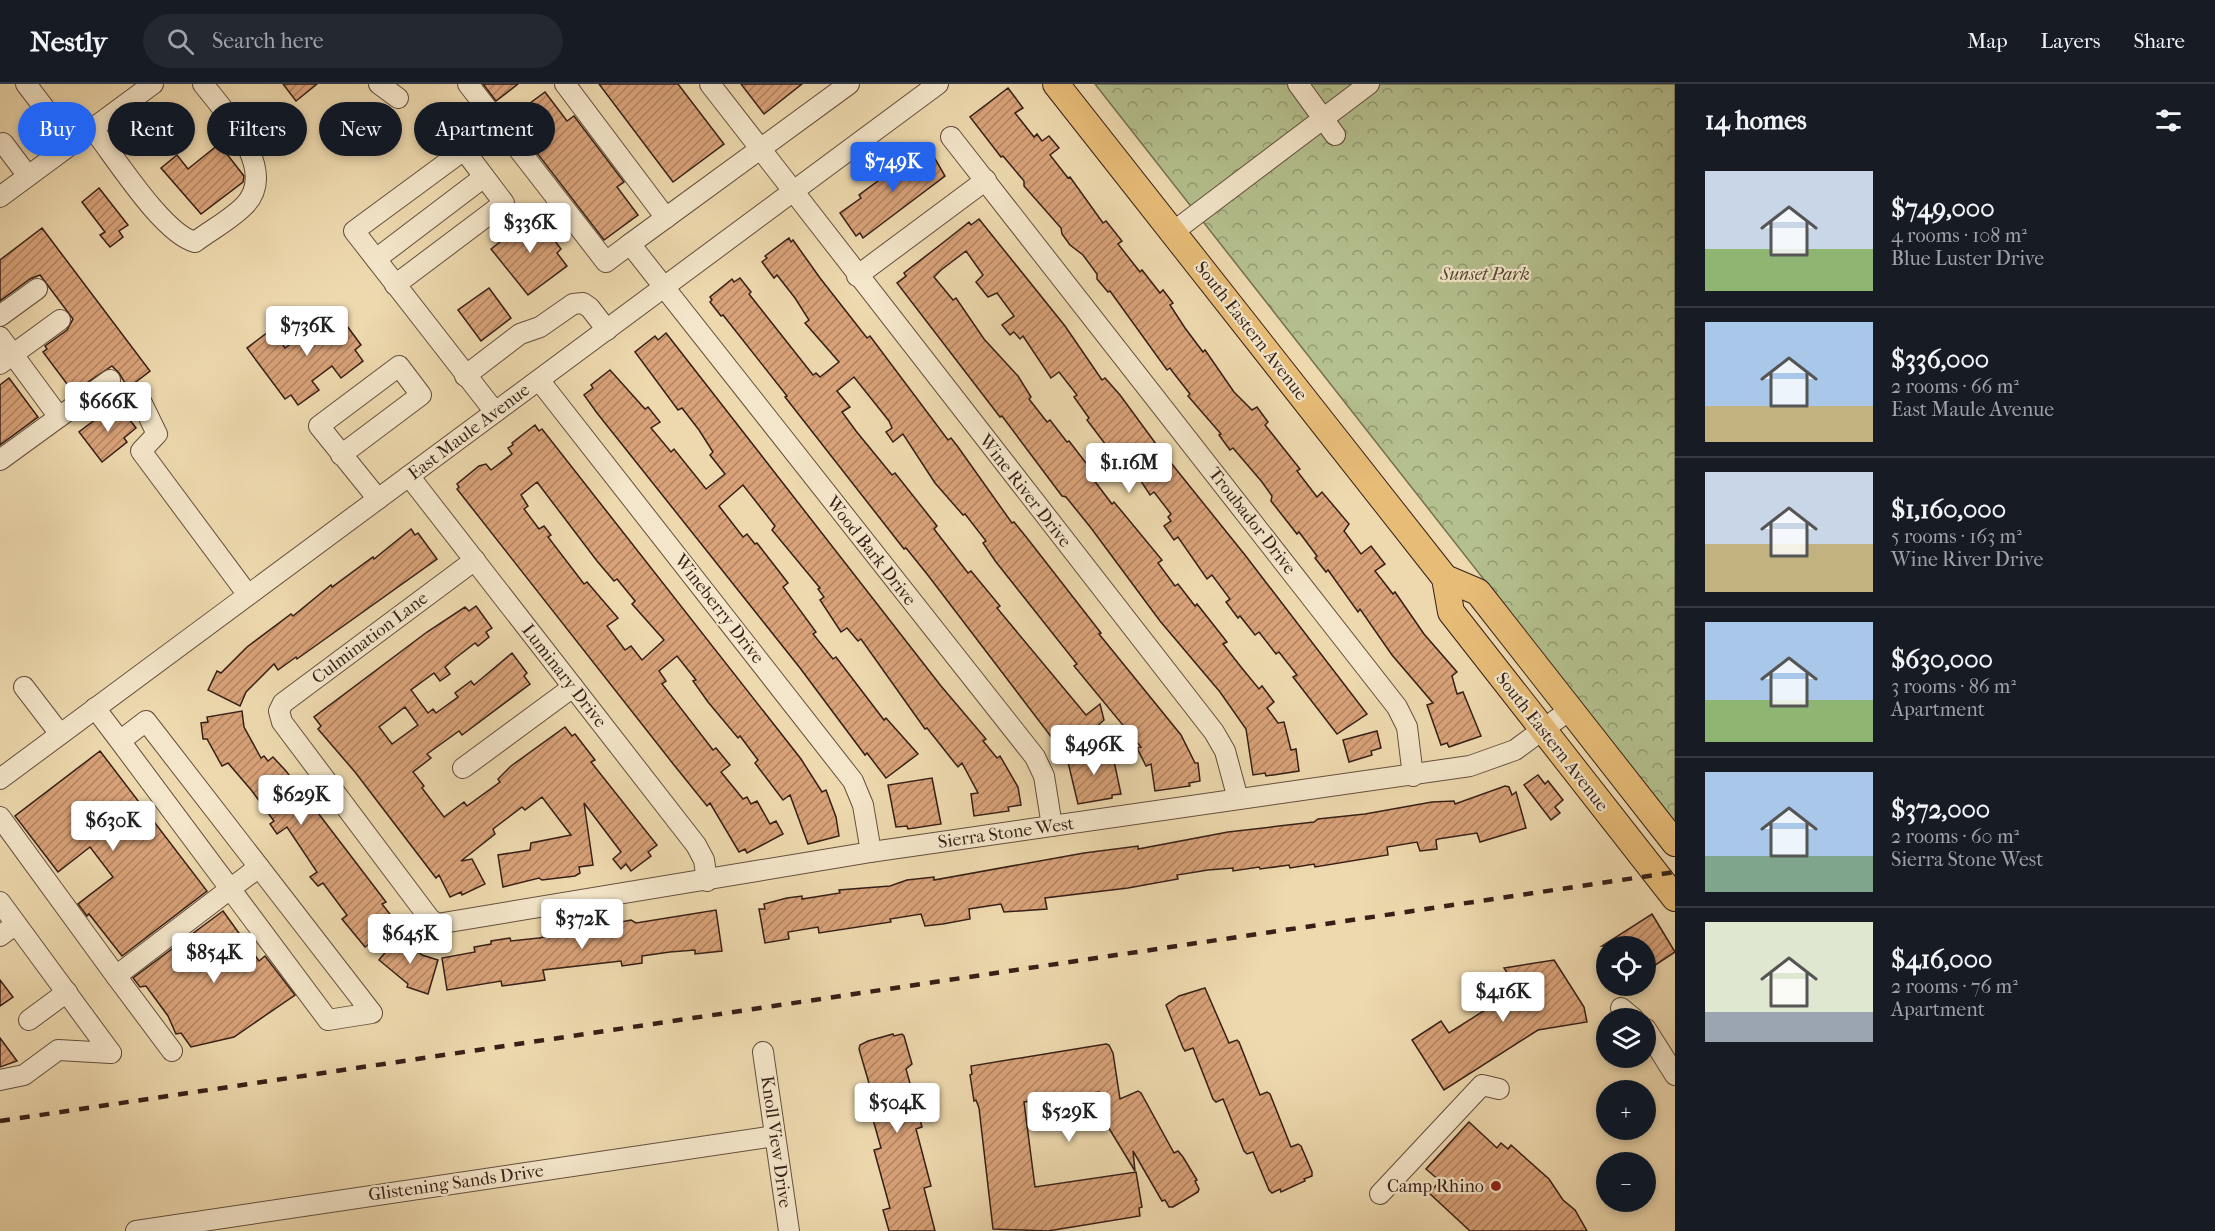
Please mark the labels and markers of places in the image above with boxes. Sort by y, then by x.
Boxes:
pin: $749K [851,142,935,193]
pin: $336K [488,203,572,254]
pin: $736K [265,306,349,357]
pin: $666K [66,382,150,433]
pin: $1.16M [1080,443,1178,494]
pin: $496K [1052,725,1136,776]
pin: $629K [259,775,343,826]
pin: $630K [71,801,155,852]
pin: $372K [540,899,624,950]
pin: $645K [368,914,452,965]
pin: $854K [172,933,256,984]
pin: $416K [1461,972,1545,1023]
pin: $504K [855,1083,939,1134]
pin: $529K [1027,1092,1111,1143]
place label: Camp Rhino [1387,1176,1484,1197]
marker: Camp Rhino [1489,1179,1503,1193]

